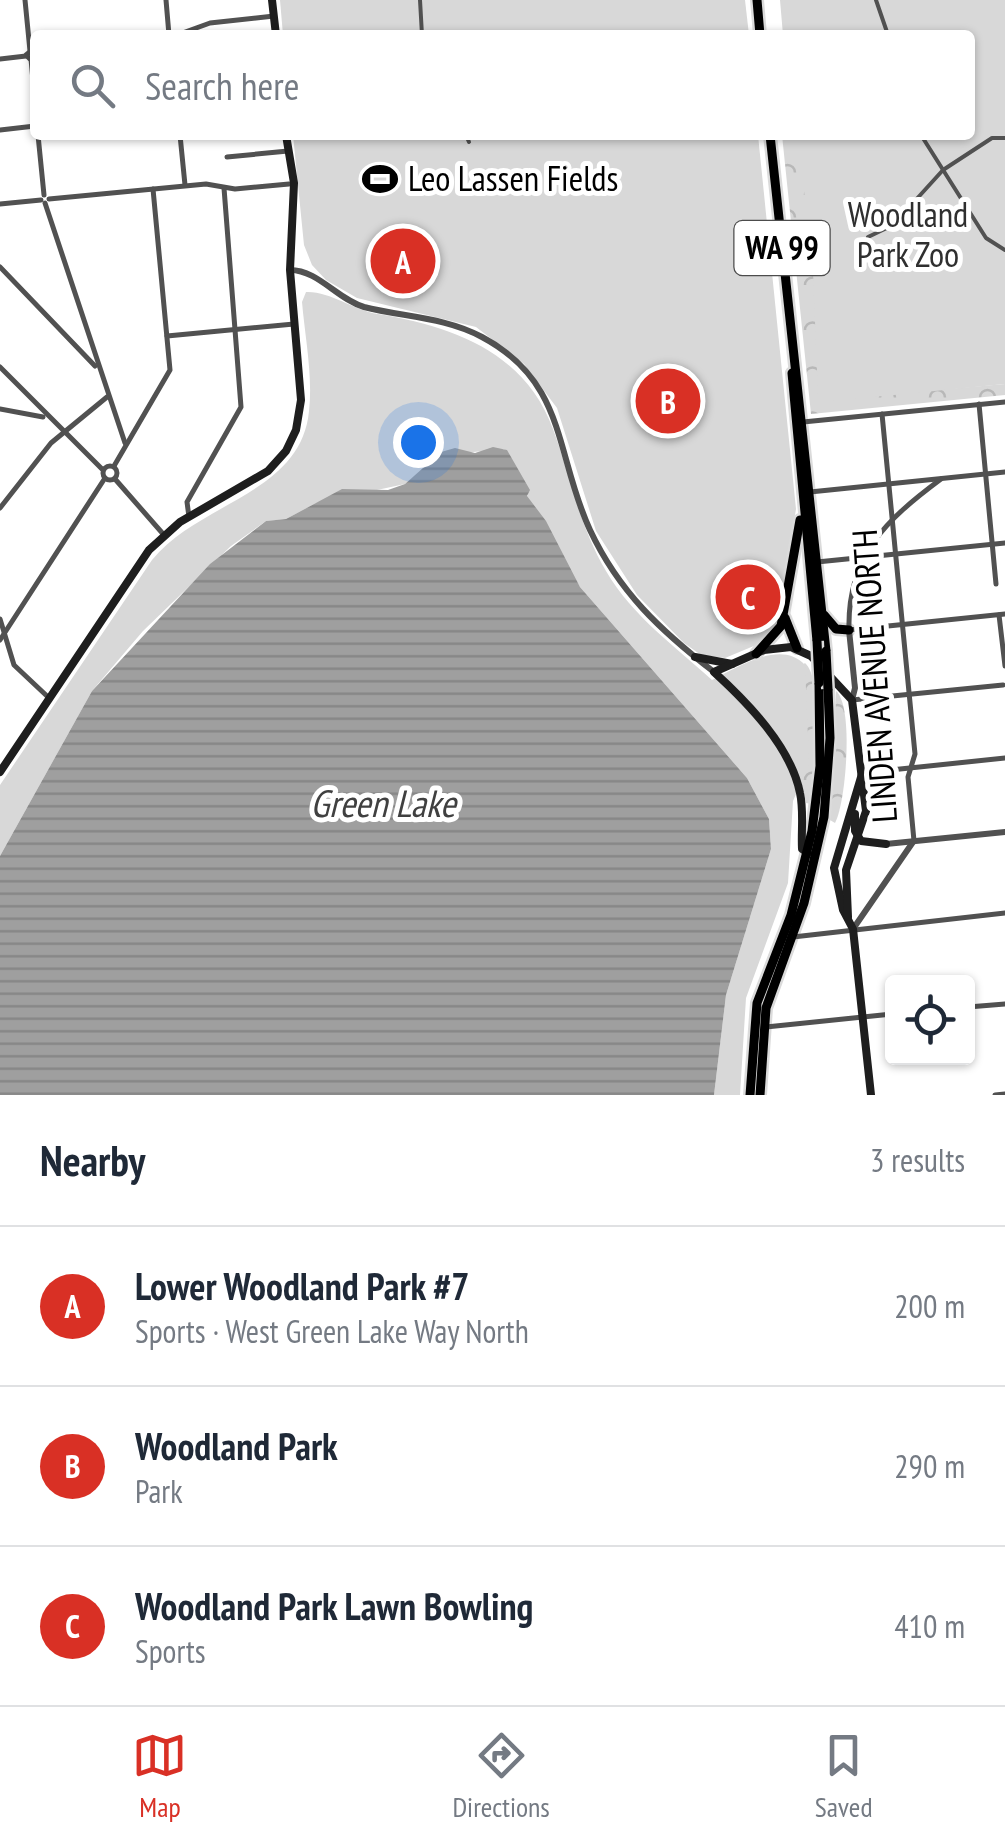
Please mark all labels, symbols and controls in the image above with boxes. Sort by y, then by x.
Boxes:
search box [30,30,975,140]
icon: search [65,58,120,113]
text: Search here [145,61,299,110]
place label: Leo Lassen Fields [408,155,618,201]
sports icon: Leo Lassen Fields [361,160,399,198]
park label: Woodland Park Zoo [848,191,968,277]
road number: WA 99 [734,221,830,275]
pin: A [370,224,436,298]
pin: B [636,364,700,438]
your location [393,417,444,468]
street label: LINDEN AVENUE NORTH [841,528,907,824]
pin: C [716,560,780,634]
water label: Green Lake [310,778,458,827]
map controls [885,975,975,1065]
button: locate [885,975,975,1065]
text: Nearby [40,1133,145,1188]
text: 3 results [870,1139,965,1181]
text: Lower Woodland Park #7 [135,1261,469,1310]
text: A [64,1285,81,1327]
text: 200 m [894,1285,965,1327]
text: Sports · West Green Lake Way North [135,1310,529,1352]
text: Woodland Park [135,1421,338,1470]
text: B [65,1445,80,1487]
text: 290 m [894,1445,965,1487]
text: Park [135,1470,183,1512]
text: Woodland Park Lawn Bowling [135,1581,533,1630]
text: C [65,1605,80,1647]
text: 410 m [894,1605,965,1647]
text: Sports [135,1630,206,1672]
tab: Map [132,1728,187,1825]
tab: Directions [452,1728,550,1825]
tab: Saved [815,1728,873,1825]

